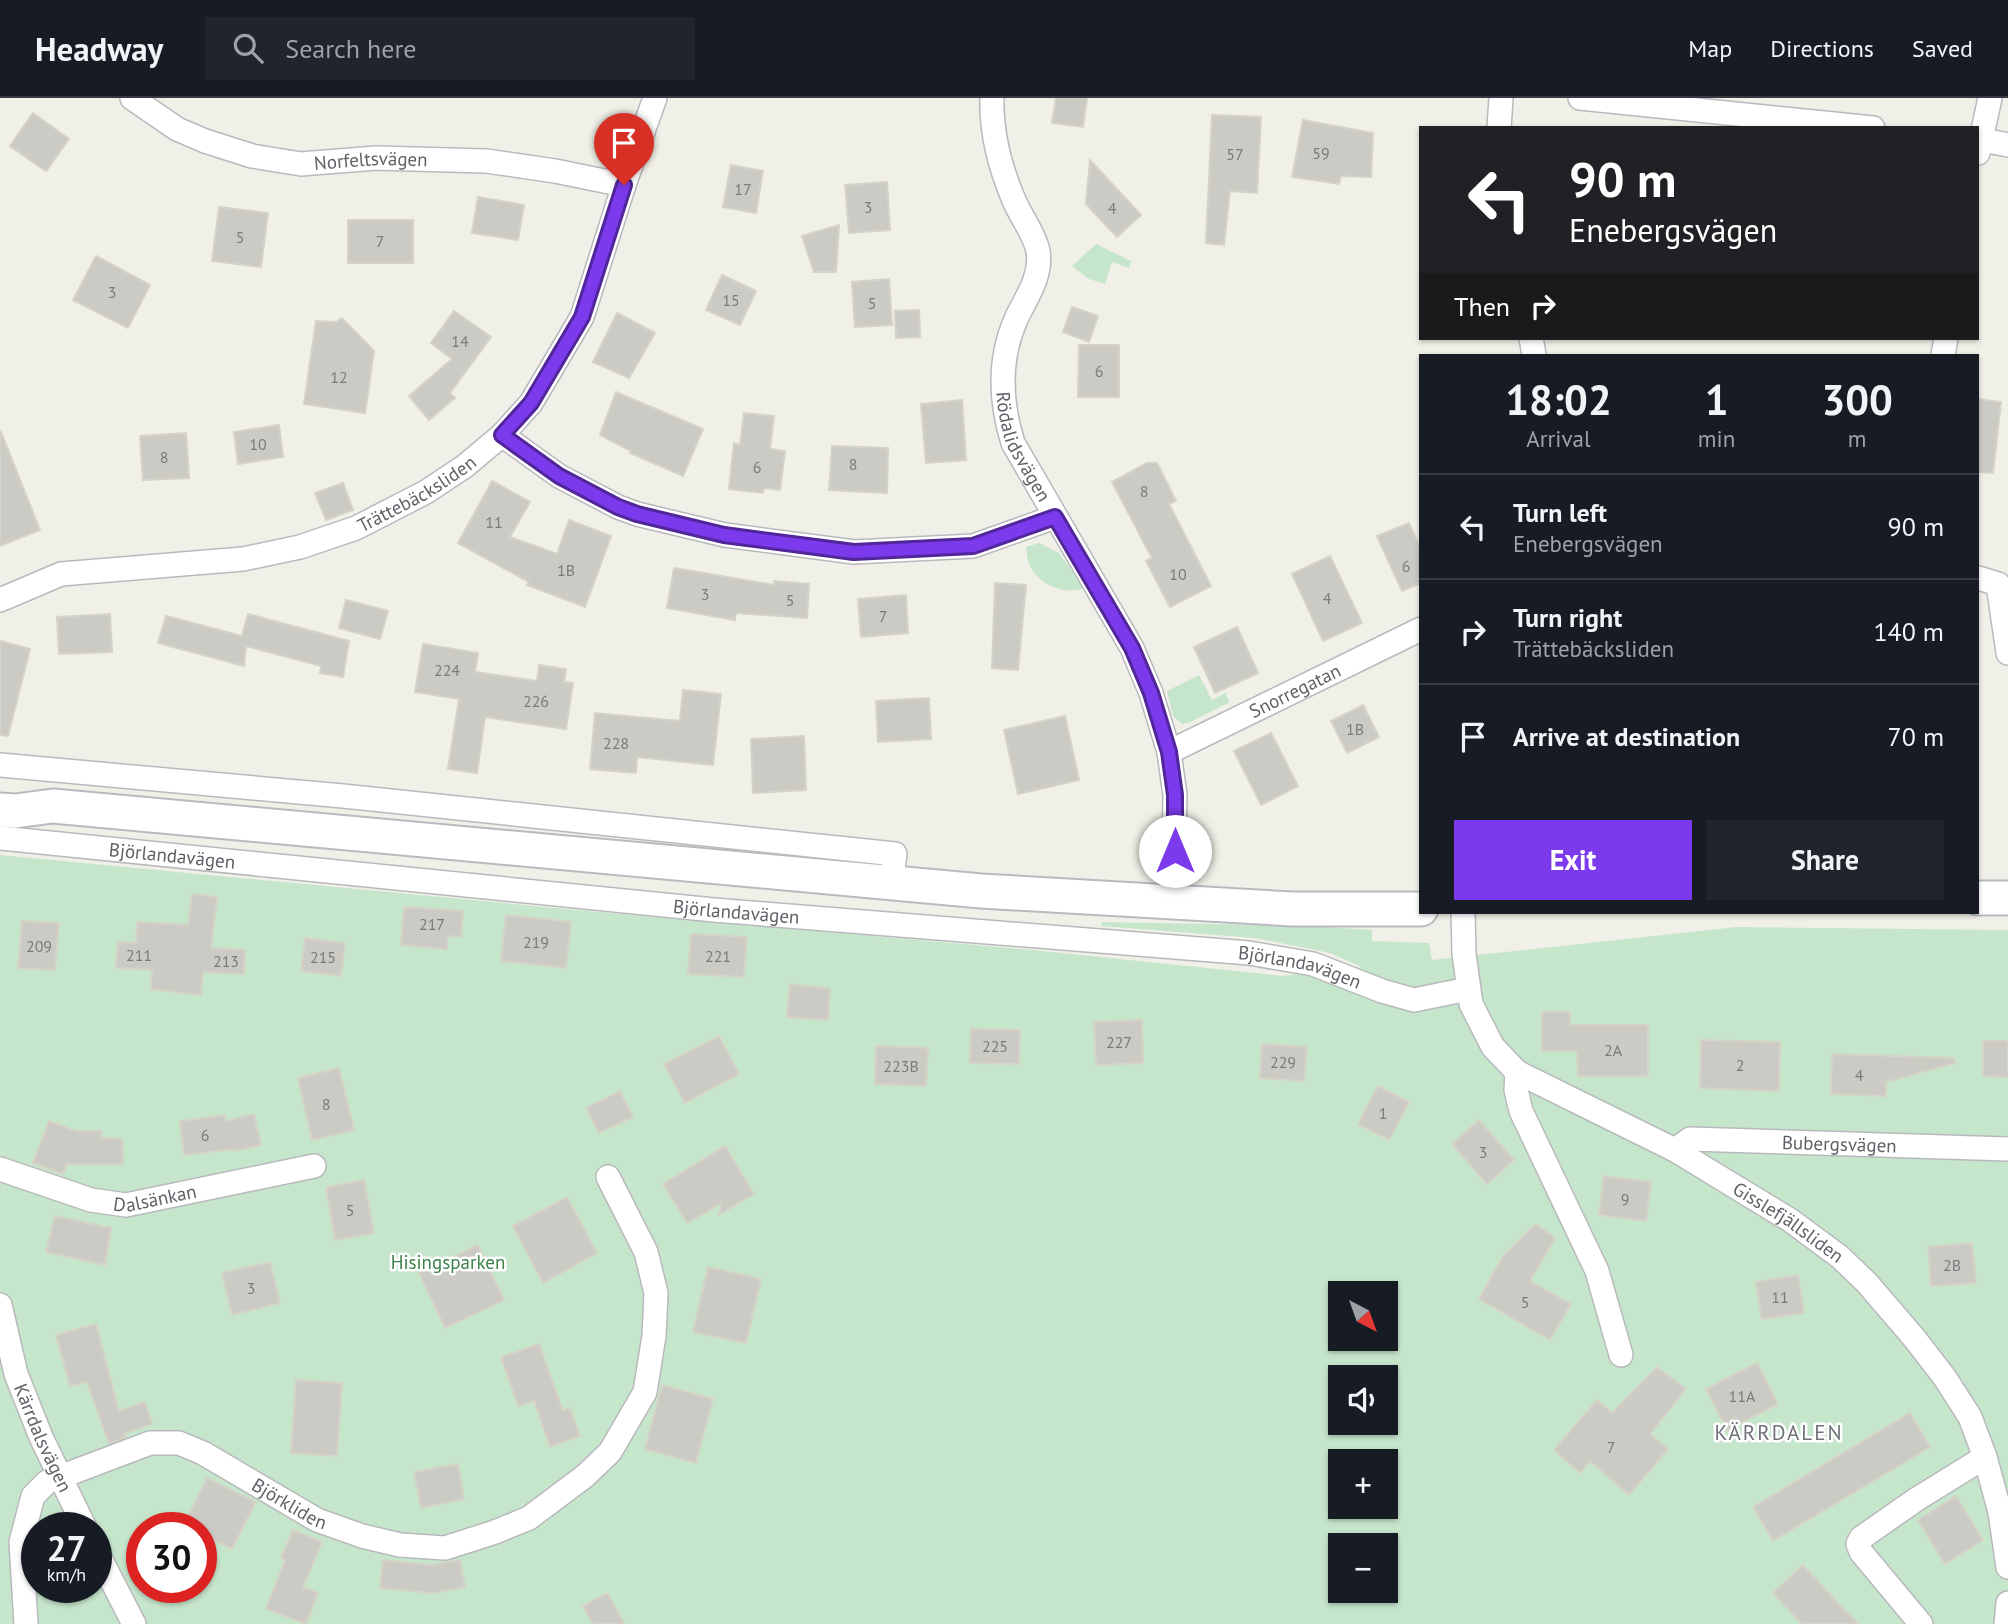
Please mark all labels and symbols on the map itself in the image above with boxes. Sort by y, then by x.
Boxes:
pin [594,113,654,185]
house number: 59 [1312,143,1330,163]
house number: 57 [1226,144,1244,164]
street label: Norfeltsvägen [313,146,428,175]
house number: 17 [734,179,752,199]
house number: 3 [864,197,872,217]
house number: 4 [1108,198,1117,218]
house number: 5 [236,227,244,247]
house number: 7 [376,231,384,251]
house number: 3 [108,282,116,302]
house number: 15 [722,290,740,310]
house number: 5 [868,293,876,313]
house number: 14 [451,331,469,351]
house number: 6 [1095,361,1103,381]
house number: 12 [330,367,348,387]
street label: Rödalidsvägen [991,391,1056,506]
house number: 10 [249,434,267,454]
house number: 8 [160,447,168,467]
street label: Trättebäcksliden [353,450,481,537]
house number: 8 [849,454,857,474]
house number: 6 [753,457,761,477]
house number: 8 [1140,481,1148,501]
house number: 11 [485,512,503,532]
house number: 6 [1402,556,1410,576]
house number: 1B [557,560,575,580]
house number: 10 [1169,564,1187,584]
house number: 3 [701,584,709,604]
house number: 4 [1323,588,1332,608]
house number: 5 [786,590,794,610]
house number: 7 [879,606,887,626]
street label: Snorregatan [1245,658,1345,723]
house number: 224 [434,660,460,680]
house number: 226 [523,691,549,711]
house number: 1B [1346,719,1364,739]
house number: 228 [603,733,629,753]
position arrow [1138,814,1212,888]
street label: Björlandavägen [108,837,236,874]
street label: Björlandavägen [672,894,800,929]
house number: 217 [419,914,445,934]
house number: 219 [523,932,549,952]
house number: 209 [26,936,52,956]
street label: Björlandavägen [1237,940,1365,994]
house number: 211 [126,945,152,965]
house number: 221 [705,946,731,966]
house number: 215 [310,947,336,967]
house number: 213 [213,951,239,971]
house number: 227 [1106,1032,1132,1052]
house number: 225 [982,1036,1008,1056]
house number: 2A [1604,1040,1623,1060]
house number: 229 [1270,1052,1296,1072]
house number: 2 [1736,1055,1744,1075]
house number: 223B [883,1056,919,1076]
house number: 4 [1855,1065,1864,1085]
house number: 8 [322,1094,330,1114]
house number: 1 [1379,1103,1387,1123]
house number: 6 [201,1125,209,1145]
street label: Bubergsvägen [1782,1130,1897,1157]
house number: 3 [1479,1142,1487,1162]
street label: Gisslefjällsliden [1729,1176,1849,1268]
street label: Dalsänkan [112,1179,199,1217]
house number: 9 [1621,1189,1629,1209]
house number: 5 [346,1200,354,1220]
park label: Hisingsparken [391,1250,505,1274]
house number: 2B [1943,1255,1961,1275]
house number: 3 [247,1278,255,1298]
north arrow [1328,1281,1398,1351]
house number: 11 [1771,1287,1789,1307]
house number: 5 [1521,1292,1529,1312]
street label: Kärrdalsvägen [9,1380,78,1496]
house number: 11A [1729,1386,1756,1406]
district label: KÄRRDALEN [1714,1419,1844,1446]
house number: 7 [1607,1437,1615,1457]
street label: Björkliden [248,1473,330,1535]
speed limit sign: 30 [126,1512,217,1603]

